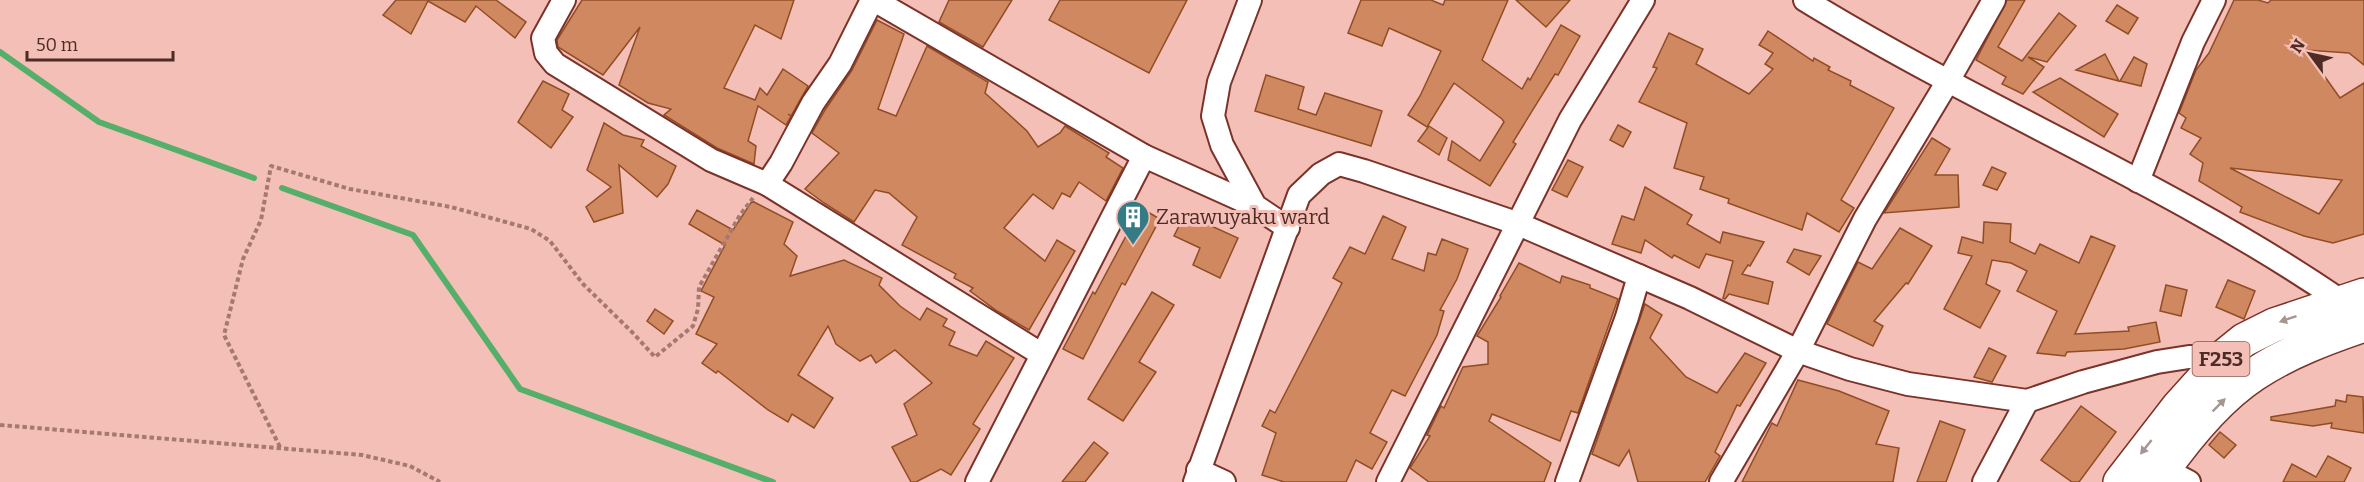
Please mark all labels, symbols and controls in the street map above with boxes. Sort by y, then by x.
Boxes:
scale bar [27,24,172,62]
north arrow [2280,24,2340,84]
text: 50 m [36,34,78,56]
text: N [2287,36,2309,56]
building icon: Zarawuyaku ward [1115,199,1151,246]
place label: Zarawuyaku ward [1156,204,1330,230]
one-way arrow [2279,315,2297,325]
road number: F253 [2192,342,2250,376]
one-way arrow [2212,399,2226,413]
one-way arrow [2140,440,2152,455]

